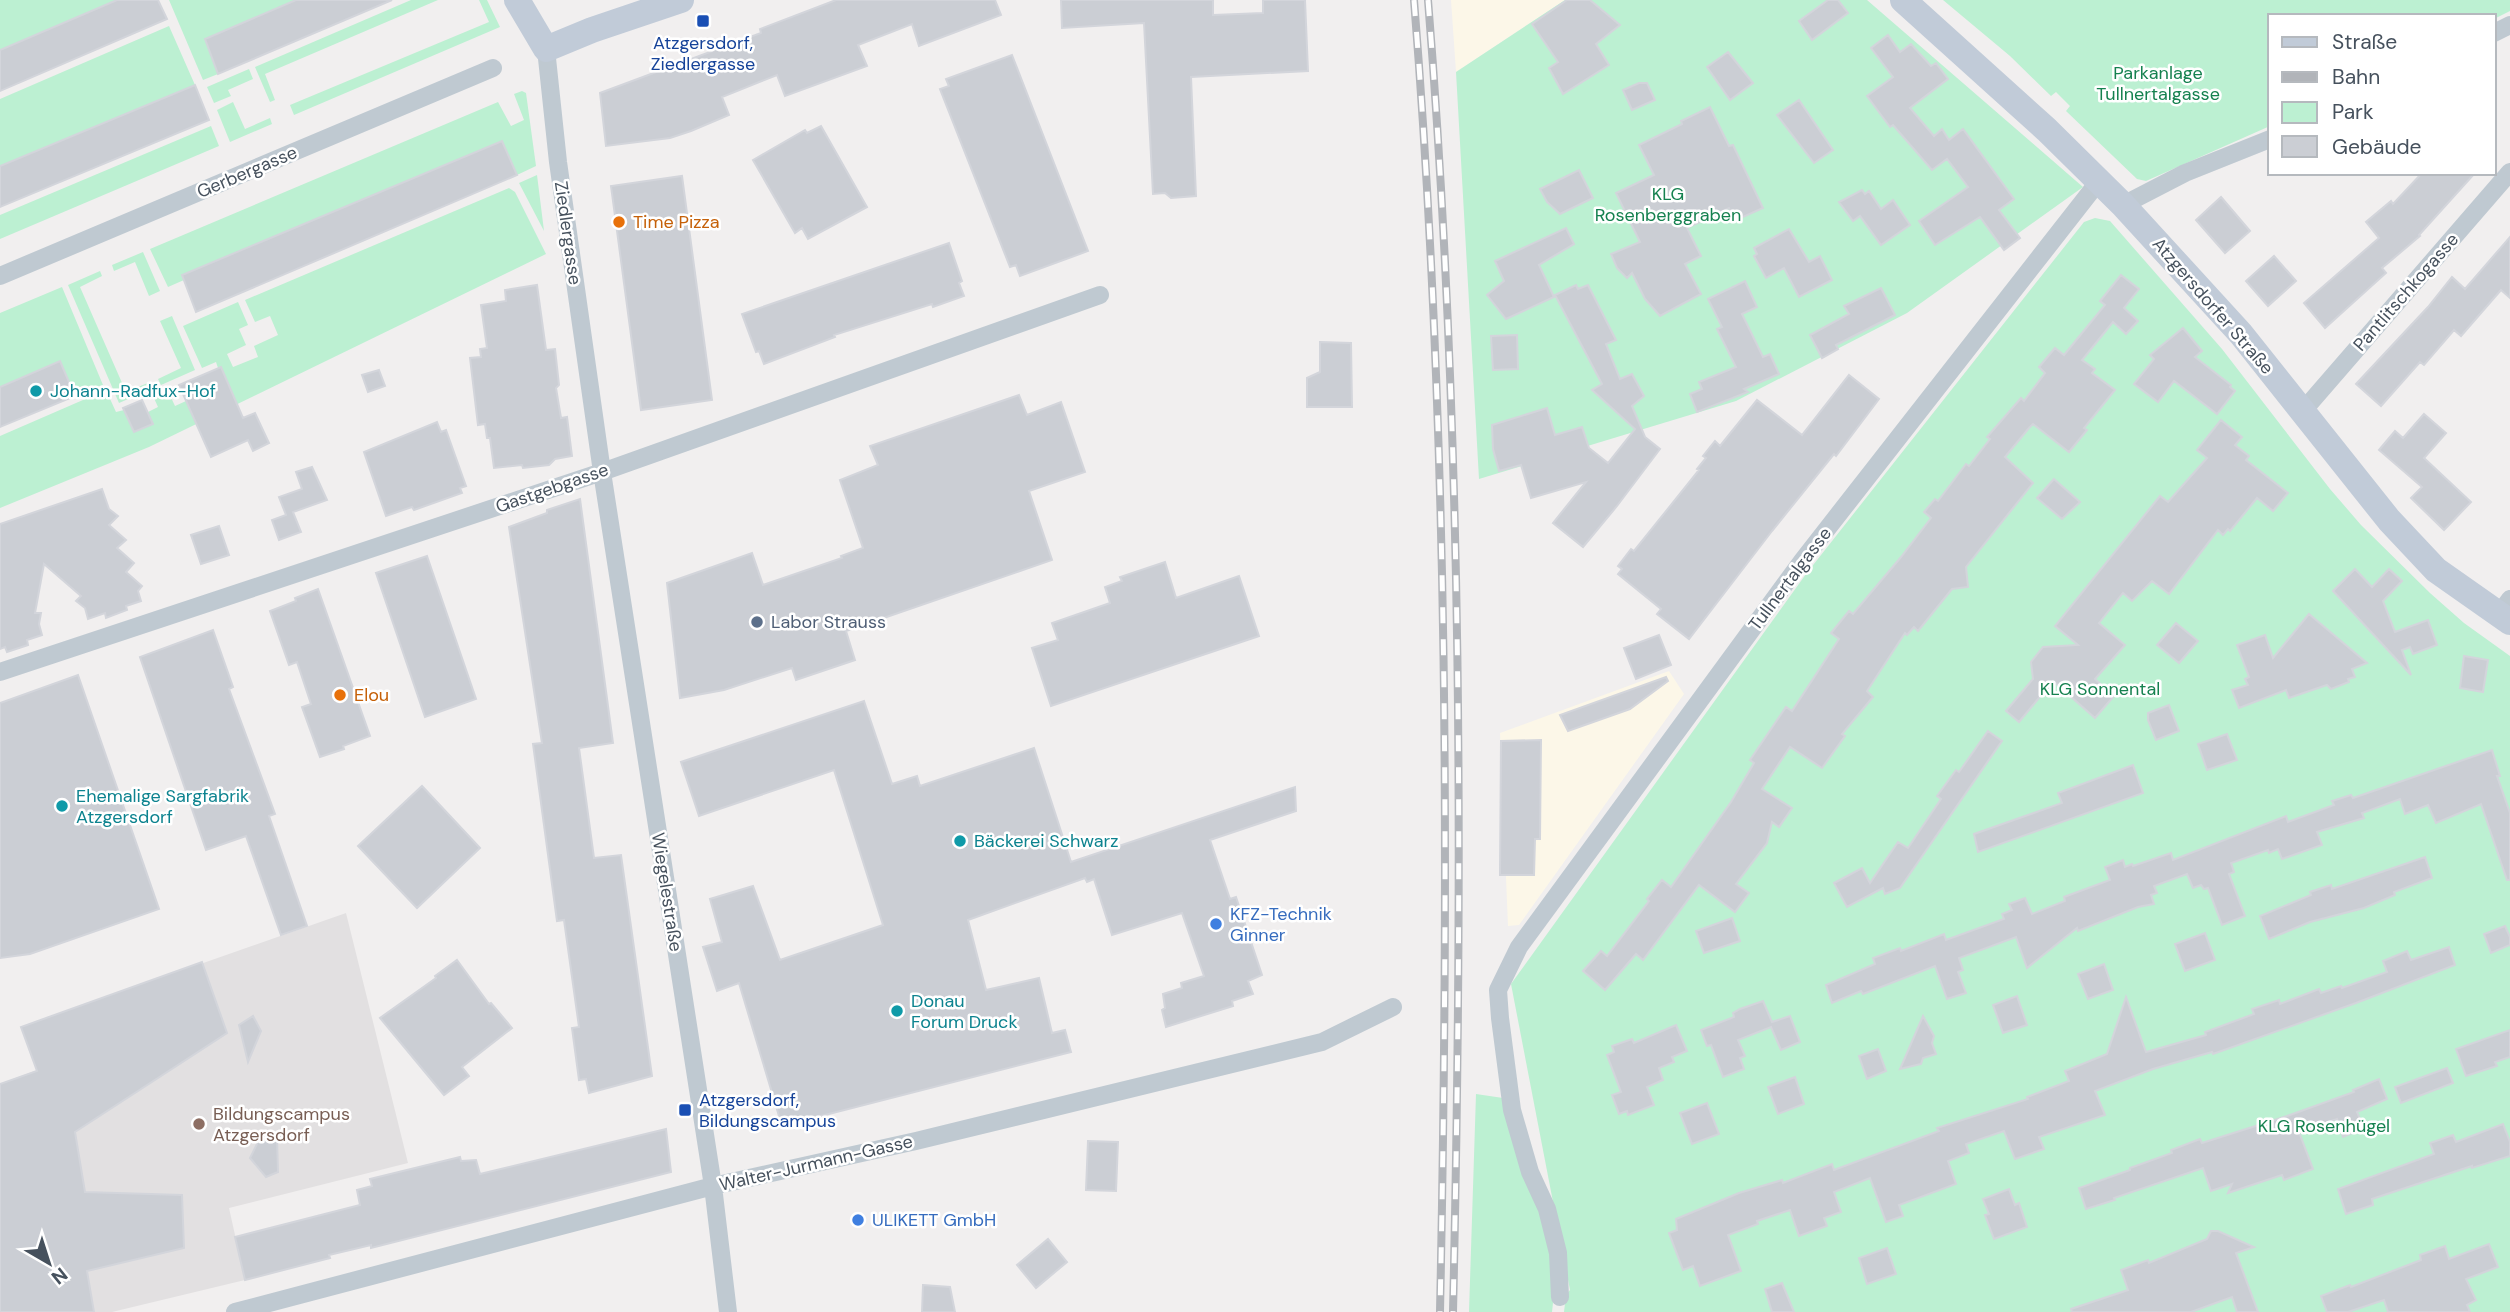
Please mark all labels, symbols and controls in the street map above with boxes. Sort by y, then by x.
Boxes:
marker: Atzgersdorf, Ziedlergasse [695,13,711,29]
legend [2268,14,2496,175]
text: Straße [2332,28,2397,56]
place label: Atzgersdorf, Ziedlergasse [651,31,755,76]
park label: Parkanlage Tullnertalgasse [2096,61,2220,106]
text: Bahn [2332,63,2380,91]
text: Park [2332,98,2374,126]
text: Gebäude [2332,133,2422,161]
street label: Gerbergasse [193,140,301,204]
street label: Ziedlergasse [549,180,587,286]
park label: KLG Rosenberggraben [1595,182,1741,227]
place label: Time Pizza [633,210,720,234]
marker: Time Pizza [611,214,627,230]
street label: Pantlitschkogasse [2348,228,2464,356]
street label: Atzgersdorfer Straße [2147,232,2279,380]
place label: Johann-Radfux-Hof [50,379,216,403]
marker: Johann-Radfux-Hof [28,383,44,399]
street label: Gastgebgasse [492,457,612,519]
street label: Tullnertalgasse [1743,522,1837,636]
place label: Labor Strauss [771,610,886,634]
marker: Labor Strauss [749,614,765,630]
park label: KLG Sonnental [2040,677,2160,701]
place label: Elou [354,683,389,707]
marker: Elou [332,687,348,703]
place label: Ehemalige Sargfabrik Atzgersdorf [76,784,249,829]
marker: Ehemalige Sargfabrik Atzgersdorf [54,798,70,814]
place label: Bäckerei Schwarz [974,829,1118,853]
street label: Wiegelestraße [646,831,688,953]
marker: Bäckerei Schwarz [952,833,968,849]
place label: KFZ-Technik Ginner [1230,902,1332,947]
marker: KFZ-Technik Ginner [1208,916,1224,932]
place label: Donau Forum Druck [911,989,1017,1034]
marker: Donau Forum Druck [889,1003,905,1019]
place label: Atzgersdorf, Bildungscampus [699,1088,836,1133]
place label: Bildungscampus Atzgersdorf [213,1102,350,1147]
marker: Atzgersdorf, Bildungscampus [677,1102,693,1118]
park label: KLG Rosenhügel [2258,1114,2390,1138]
marker: Bildungscampus Atzgersdorf [191,1116,207,1132]
street label: Walter-Jurmann-Gasse [717,1129,915,1197]
place label: ULIKETT GmbH [872,1208,996,1232]
marker: ULIKETT GmbH [850,1212,866,1228]
north arrow [14,1228,84,1298]
text: N [46,1262,73,1290]

